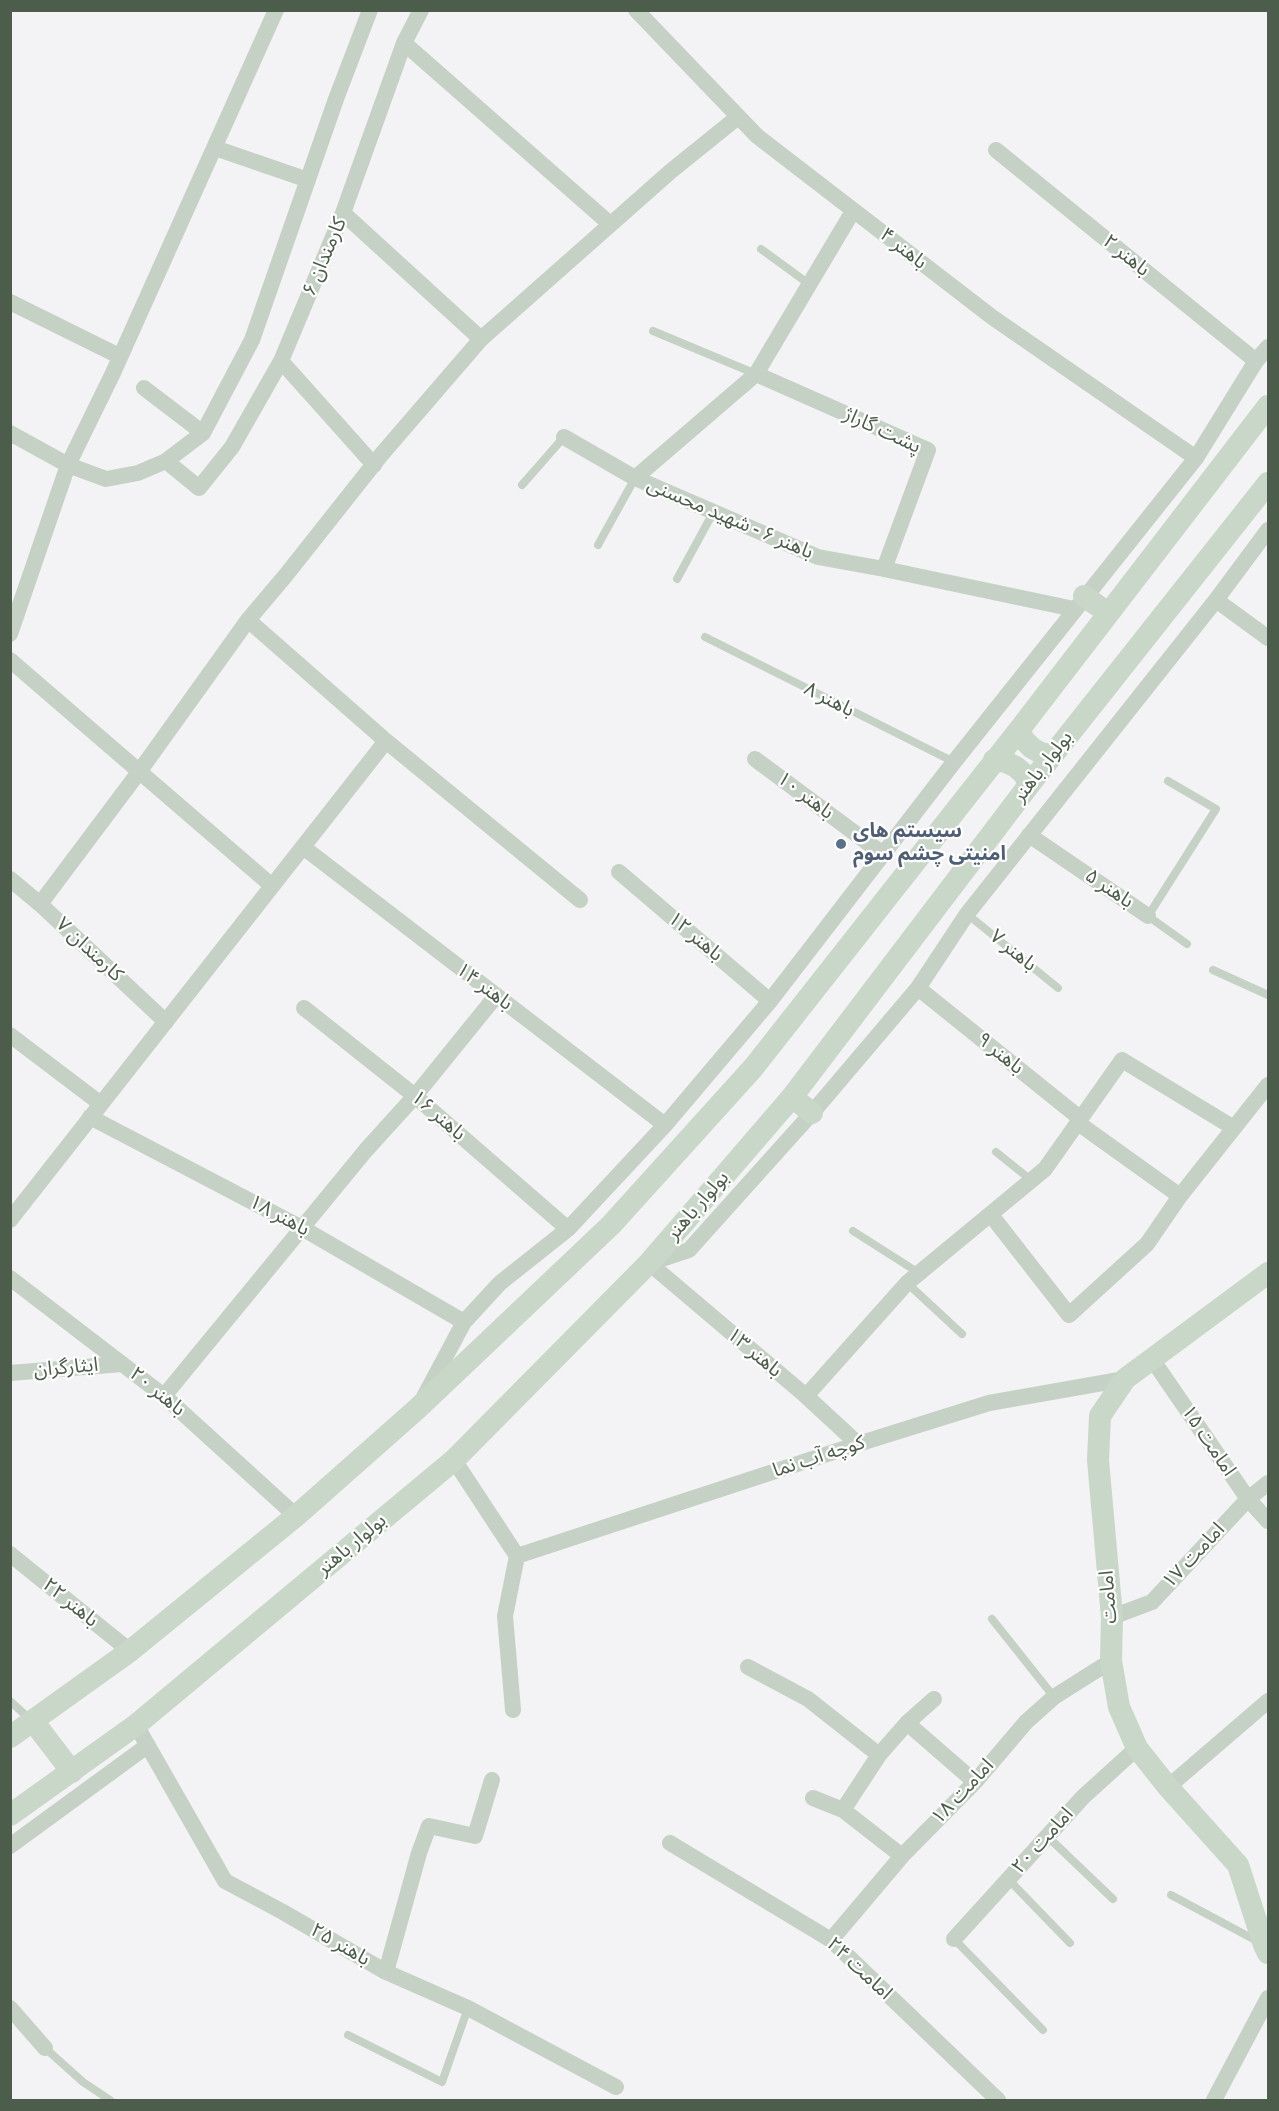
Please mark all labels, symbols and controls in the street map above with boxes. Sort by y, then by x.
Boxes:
street label: کارمندان ۶ [298,214,352,300]
street label: باهنر ۴ [875,223,931,275]
street label: باهنر ۲ [1098,230,1154,282]
street label: پشت گاراژ [840,403,924,459]
street label: باهنر ۶ - شهید محسنی [643,473,817,565]
street label: باهنر ۸ [800,677,858,723]
street label: بولوار باهنر [1008,727,1078,807]
street label: باهنر ۱۰ [772,767,838,825]
place label: سیستم های امنیتی چشم سوم [853,820,1006,867]
marker: سیستم های امنیتی چشم سوم [834,837,848,851]
street label: باهنر ۵ [1080,864,1138,914]
street label: باهنر ۱۲ [662,907,728,967]
street label: کارمندان ۷ [50,913,128,987]
street label: باهنر ۷ [985,925,1041,977]
street label: باهنر ۱۴ [451,958,517,1016]
street label: باهنر ۹ [972,1028,1028,1080]
street label: باهنر ۱۶ [406,1086,470,1146]
street label: بولوار باهنر [662,1167,734,1245]
street label: باهنر ۱۸ [245,1190,313,1242]
street label: باهنر ۱۳ [721,1323,787,1383]
street label: ایثارگران [33,1353,99,1383]
street label: باهنر ۲۰ [124,1362,190,1422]
street label: امامت ۱۵ [1175,1401,1241,1481]
street label: کوچه آب نما [770,1431,868,1483]
street label: بولوار باهنر [312,1509,392,1581]
street label: امامت ۱۷ [1158,1518,1230,1594]
street label: امامت [1095,1570,1123,1624]
street label: باهنر ۲۲ [37,1573,103,1633]
street label: امامت ۱۸ [927,1754,999,1830]
street label: امامت ۲۰ [1007,1803,1079,1879]
street label: باهنر ۲۵ [306,1918,374,1972]
street label: امامت ۲۴ [821,1933,897,2005]

